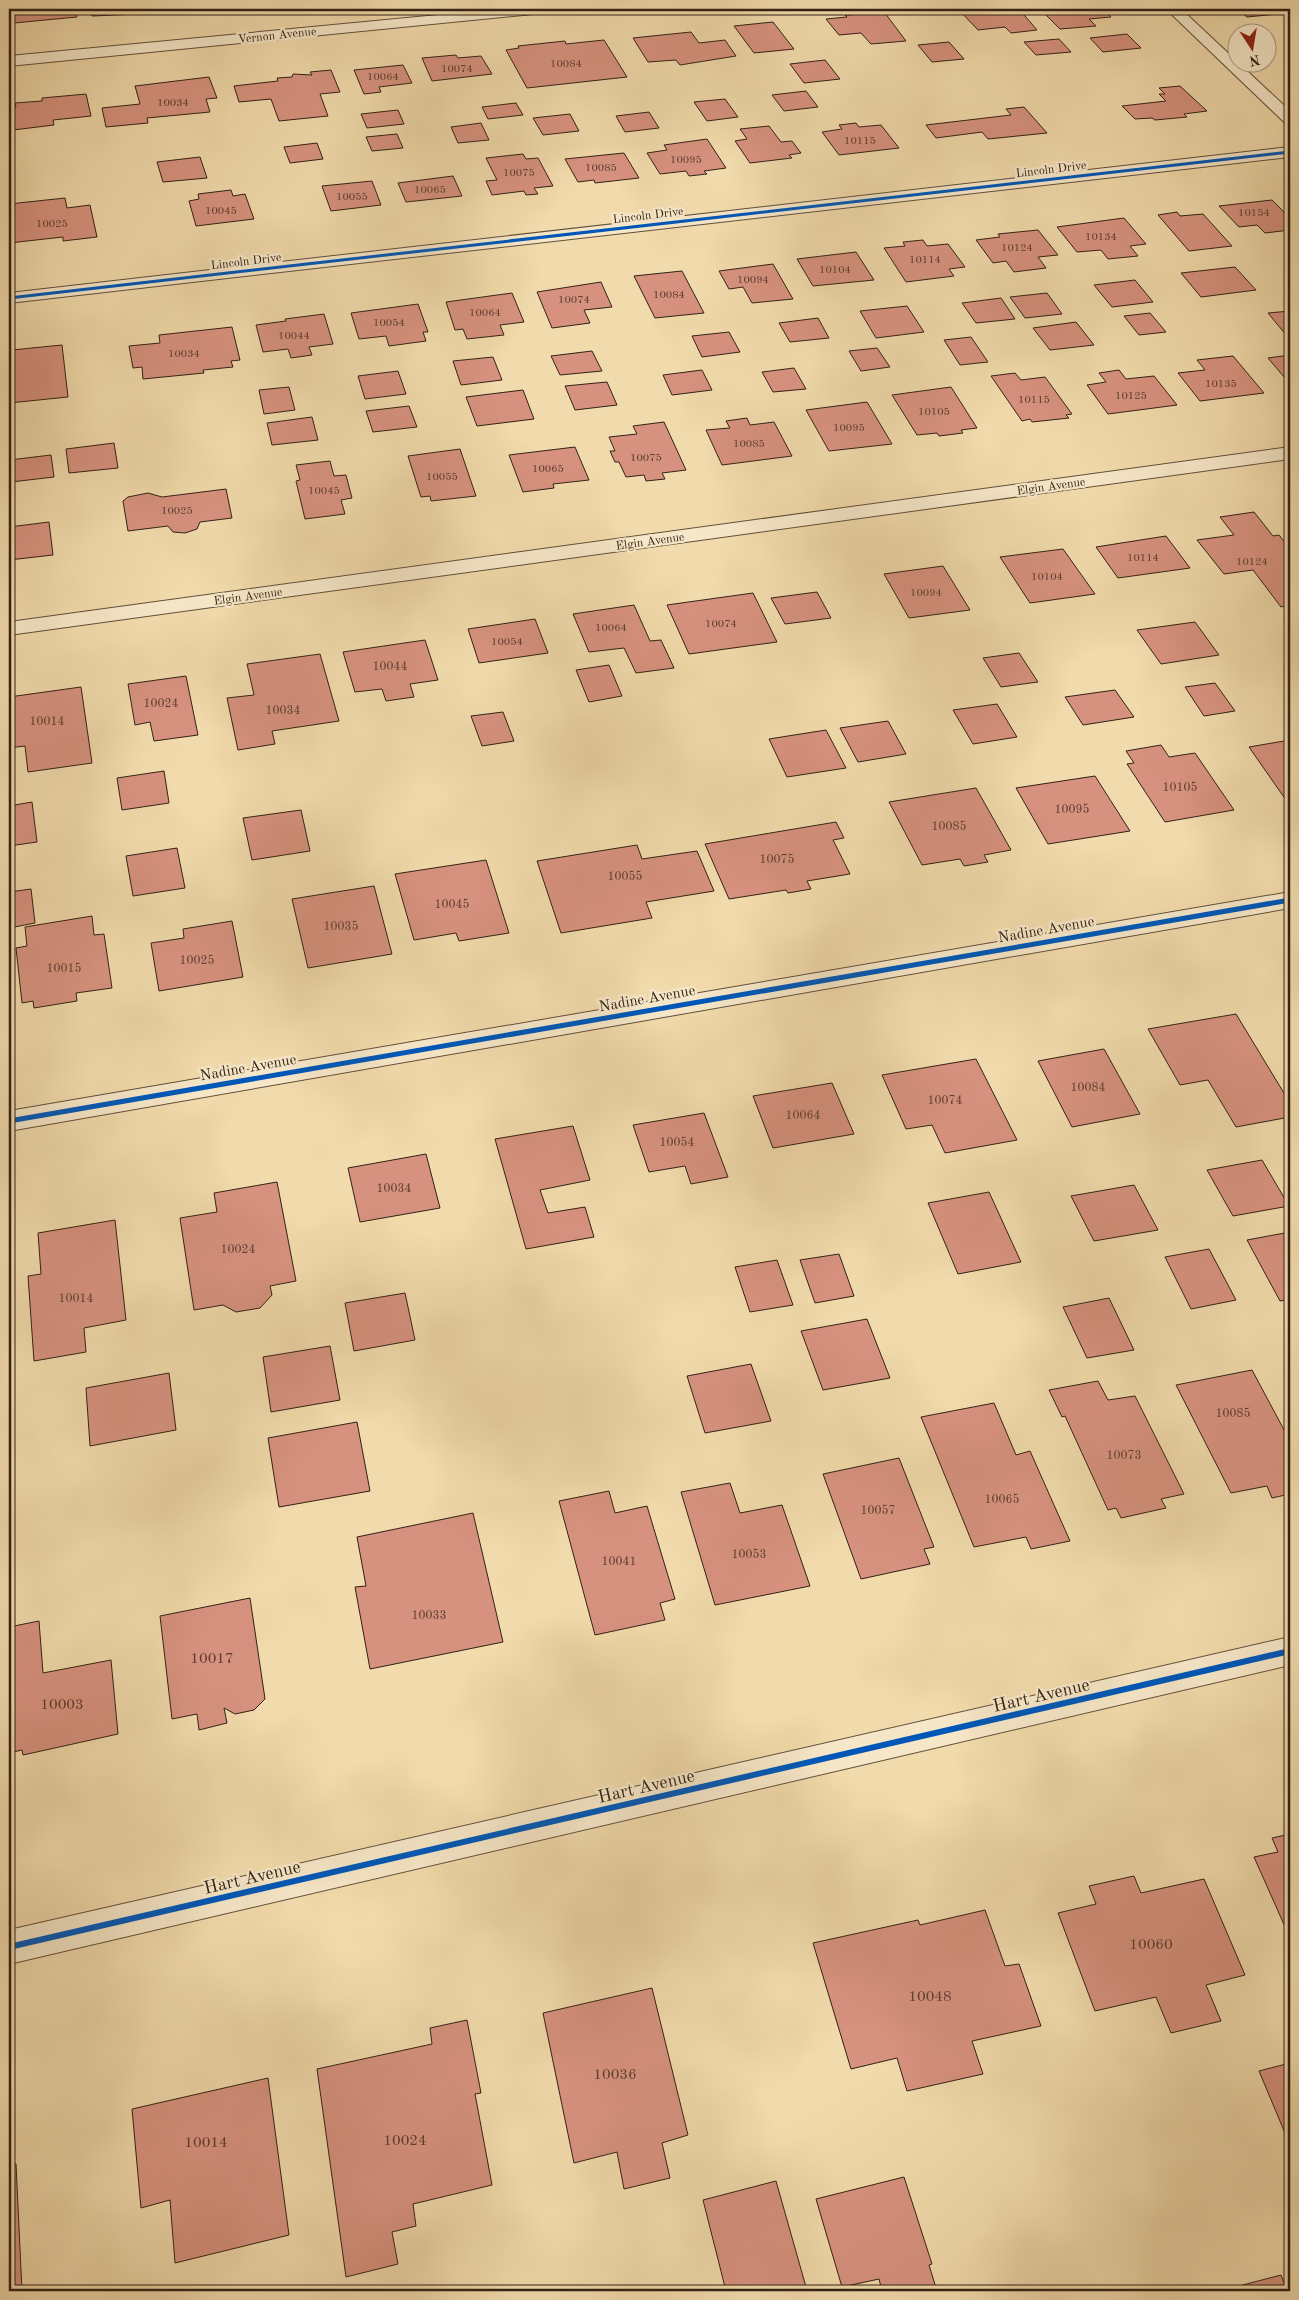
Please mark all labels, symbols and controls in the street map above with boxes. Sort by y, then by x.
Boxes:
north arrow [1226,22,1276,72]
street label: Vernon Avenue [237,26,317,46]
text: N [1248,52,1261,68]
house number: 10084 [550,59,582,70]
house number: 10074 [441,64,473,75]
house number: 10064 [367,72,399,83]
house number: 10034 [157,98,189,109]
house number: 10115 [844,136,876,147]
house number: 10095 [670,155,702,166]
street label: Lincoln Drive [1015,160,1087,180]
house number: 10085 [585,163,617,174]
house number: 10075 [503,168,535,179]
house number: 10065 [414,185,446,196]
house number: 10055 [336,192,368,203]
house number: 10045 [205,206,237,217]
street label: Lincoln Drive [612,206,684,226]
house number: 10154 [1238,208,1270,219]
house number: 10025 [36,219,68,230]
house number: 10134 [1085,232,1117,243]
house number: 10124 [1001,243,1033,254]
street label: Lincoln Drive [210,252,282,272]
house number: 10114 [909,255,941,266]
house number: 10104 [819,265,851,276]
house number: 10094 [737,275,769,286]
house number: 10084 [653,290,685,301]
house number: 10074 [558,295,590,306]
house number: 10064 [469,308,501,319]
house number: 10054 [373,318,405,329]
house number: 10044 [278,331,310,342]
house number: 10034 [168,349,200,360]
house number: 10135 [1205,379,1237,390]
house number: 10125 [1115,391,1147,402]
house number: 10115 [1018,395,1050,406]
house number: 10105 [918,407,950,418]
house number: 10095 [833,423,865,434]
house number: 10085 [733,439,765,450]
house number: 10075 [630,453,662,464]
house number: 10065 [532,464,564,475]
house number: 10055 [426,472,458,483]
street label: Elgin Avenue [1016,476,1087,498]
house number: 10045 [308,486,340,497]
house number: 10025 [161,506,193,517]
street label: Elgin Avenue [615,531,686,553]
house number: 10114 [1127,553,1159,564]
house number: 10124 [1236,557,1268,568]
house number: 10104 [1031,572,1063,583]
street label: Elgin Avenue [213,586,284,608]
house number: 10094 [910,588,942,599]
house number: 10074 [705,619,737,630]
house number: 10064 [595,623,627,634]
house number: 10054 [491,637,523,648]
house number: 10044 [373,661,407,673]
house number: 10024 [144,698,178,710]
house number: 10034 [266,705,300,717]
house number: 10014 [30,716,64,728]
house number: 10105 [1163,781,1197,794]
house number: 10095 [1055,803,1089,816]
house number: 10085 [932,820,966,833]
house number: 10075 [760,853,794,866]
house number: 10055 [608,870,642,883]
house number: 10045 [435,898,469,911]
street label: Nadine Avenue [997,915,1096,946]
house number: 10035 [324,920,358,933]
house number: 10025 [180,954,214,967]
house number: 10015 [47,962,81,975]
street label: Nadine Avenue [598,984,697,1015]
street label: Nadine Avenue [199,1053,298,1084]
house number: 10084 [1071,1082,1105,1094]
house number: 10074 [928,1095,962,1107]
house number: 10064 [786,1110,820,1122]
house number: 10054 [660,1136,694,1149]
house number: 10034 [377,1183,411,1195]
house number: 10024 [221,1244,255,1256]
house number: 10014 [59,1293,93,1305]
house number: 10085 [1216,1407,1250,1420]
house number: 10073 [1107,1450,1141,1462]
house number: 10065 [985,1493,1019,1506]
house number: 10057 [861,1504,895,1517]
house number: 10053 [732,1548,766,1561]
house number: 10041 [602,1556,636,1568]
house number: 10033 [412,1610,446,1622]
house number: 10017 [190,1652,234,1667]
street label: Hart Avenue [991,1676,1091,1716]
house number: 10003 [40,1698,84,1713]
street label: Hart Avenue [596,1767,696,1807]
street label: Hart Avenue [202,1858,302,1898]
house number: 10060 [1129,1938,1173,1953]
house number: 10048 [908,1990,952,2005]
house number: 10036 [593,2068,637,2083]
house number: 10024 [383,2134,427,2149]
house number: 10014 [184,2136,228,2151]

